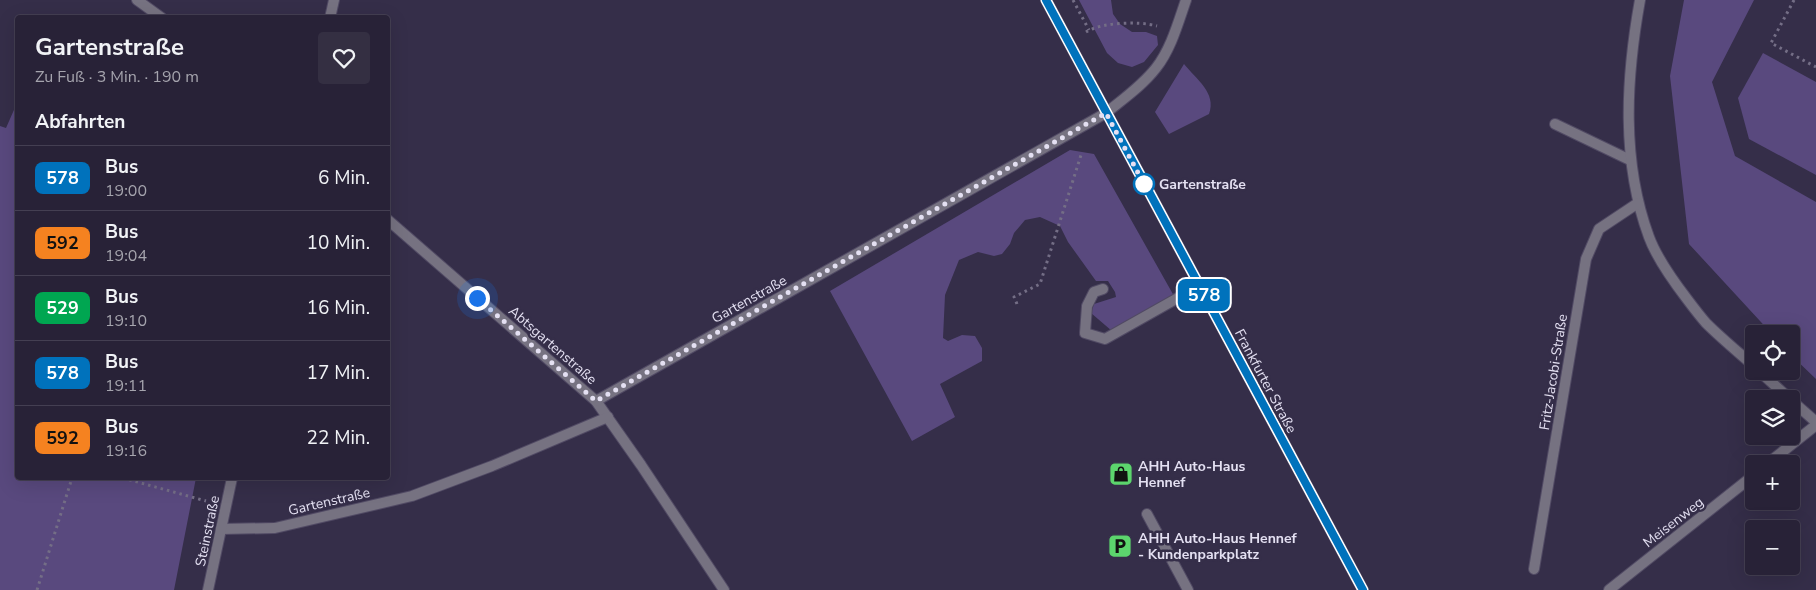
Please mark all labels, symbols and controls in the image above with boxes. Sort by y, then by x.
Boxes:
text: Gartenstraße [35,31,184,63]
button: heart [318,32,370,84]
text: Zu Fuß · 3 Min. · 190 m [35,66,199,88]
text: Abfahrten [35,109,125,135]
text: Bus [105,154,138,180]
text: 6 Min. [318,165,370,191]
text: 578 [46,166,79,190]
marker: Gartenstraße [1133,173,1155,195]
place label: Gartenstraße [1159,175,1246,194]
text: 19:00 [105,180,147,202]
text: Bus [105,219,138,245]
text: 10 Min. [307,230,370,256]
text: 592 [46,231,79,255]
text: 19:04 [105,245,147,267]
street label: Gartenstraße [708,271,790,328]
line badge: 578 [1175,279,1233,311]
text: 578 [1188,283,1220,307]
text: Bus [105,284,138,310]
your location [465,286,490,311]
text: 16 Min. [307,295,370,321]
text: 529 [46,296,79,320]
street label: Abtsgartenstraße [504,302,601,389]
text: 19:10 [105,310,147,332]
street label: Fritz-Jacobi-Straße [1535,313,1572,431]
map controls [1745,325,1800,575]
button: locate [1745,325,1800,380]
street label: Frankfurter Straße [1230,326,1301,437]
text: Bus [105,349,138,375]
text: 17 Min. [307,360,370,386]
text: 578 [46,361,79,385]
text: 19:11 [105,375,147,397]
button: layers [1745,390,1800,445]
text: Bus [105,414,138,440]
text: 22 Min. [307,425,370,451]
text: 592 [46,426,79,450]
text: 19:16 [105,440,147,462]
button: + [1745,455,1800,510]
place label: AHH Auto-Haus Hennef [1138,457,1246,492]
shop icon: AHH Auto-Haus Hennef [1108,461,1134,487]
street label: Gartenstraße [286,483,372,520]
street label: Meisenweg [1639,493,1708,552]
street label: Steinstraße [191,494,224,568]
button: − [1745,520,1800,575]
place label: AHH Auto-Haus Hennef - Kundenparkplatz [1138,529,1298,564]
parking icon: AHH Auto-Haus Hennef - Kundenparkplatz [1107,533,1133,559]

